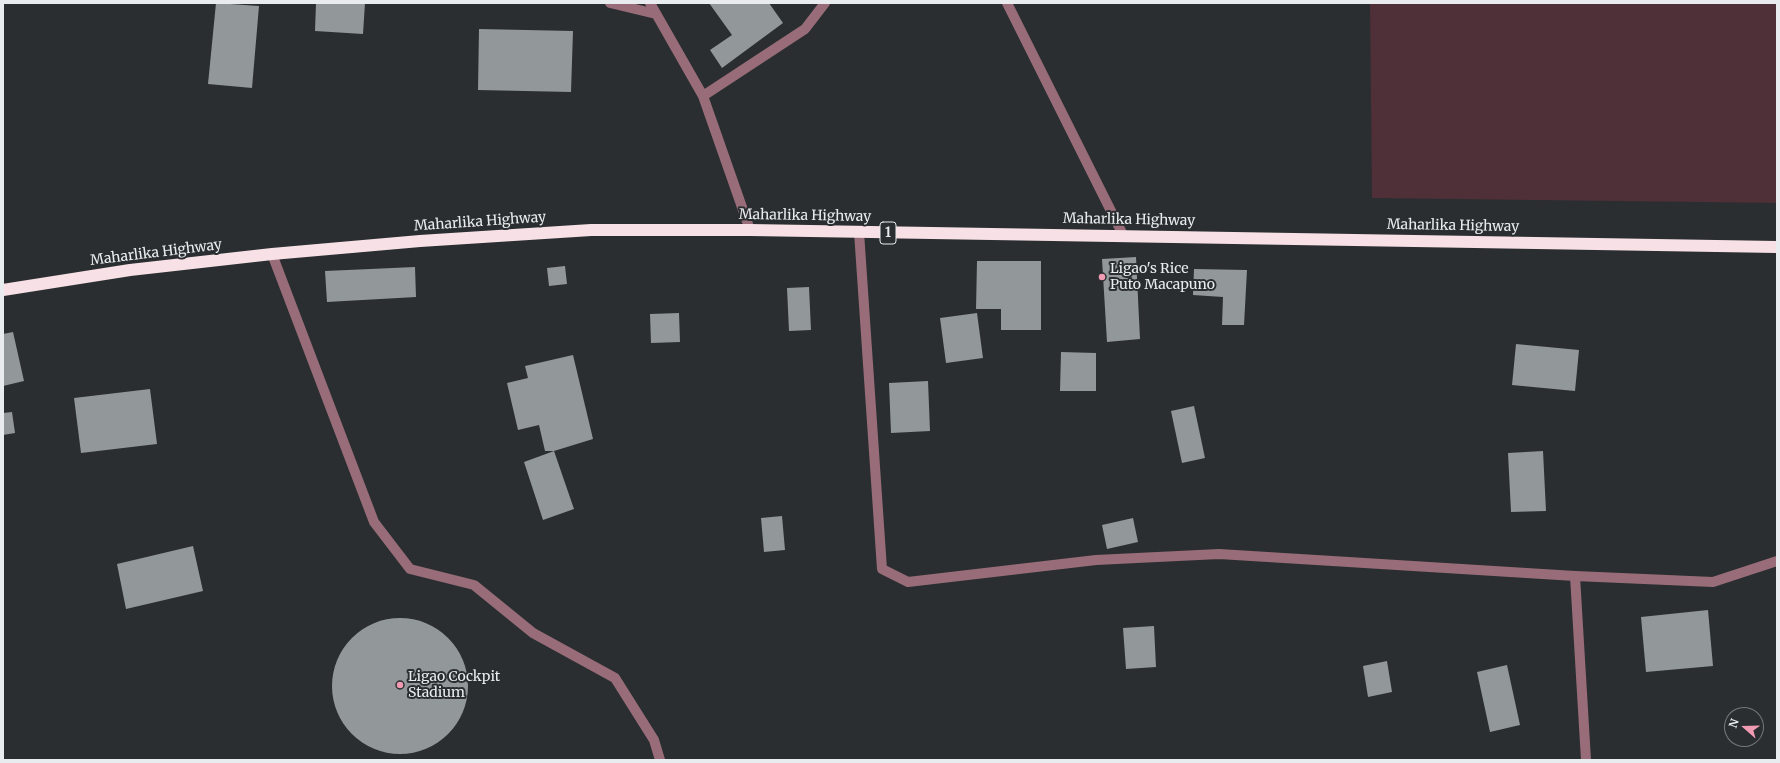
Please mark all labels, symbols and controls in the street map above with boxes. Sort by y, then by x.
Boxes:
street label: Maharlika Highway [739,206,871,226]
street label: Maharlika Highway [413,209,547,235]
street label: Maharlika Highway [1063,210,1195,230]
street label: Maharlika Highway [1387,216,1519,236]
road number: 1 [880,222,896,244]
street label: Maharlika Highway [89,237,223,269]
place label: Ligao's Rice Puto Macapuno [1110,261,1215,294]
marker: Ligao's Rice Puto Macapuno [1097,272,1107,282]
place label: Ligao Cockpit Stadium [408,669,500,702]
marker: Ligao Cockpit Stadium [395,680,405,690]
north arrow [1724,707,1764,747]
text: N [1726,717,1742,730]

